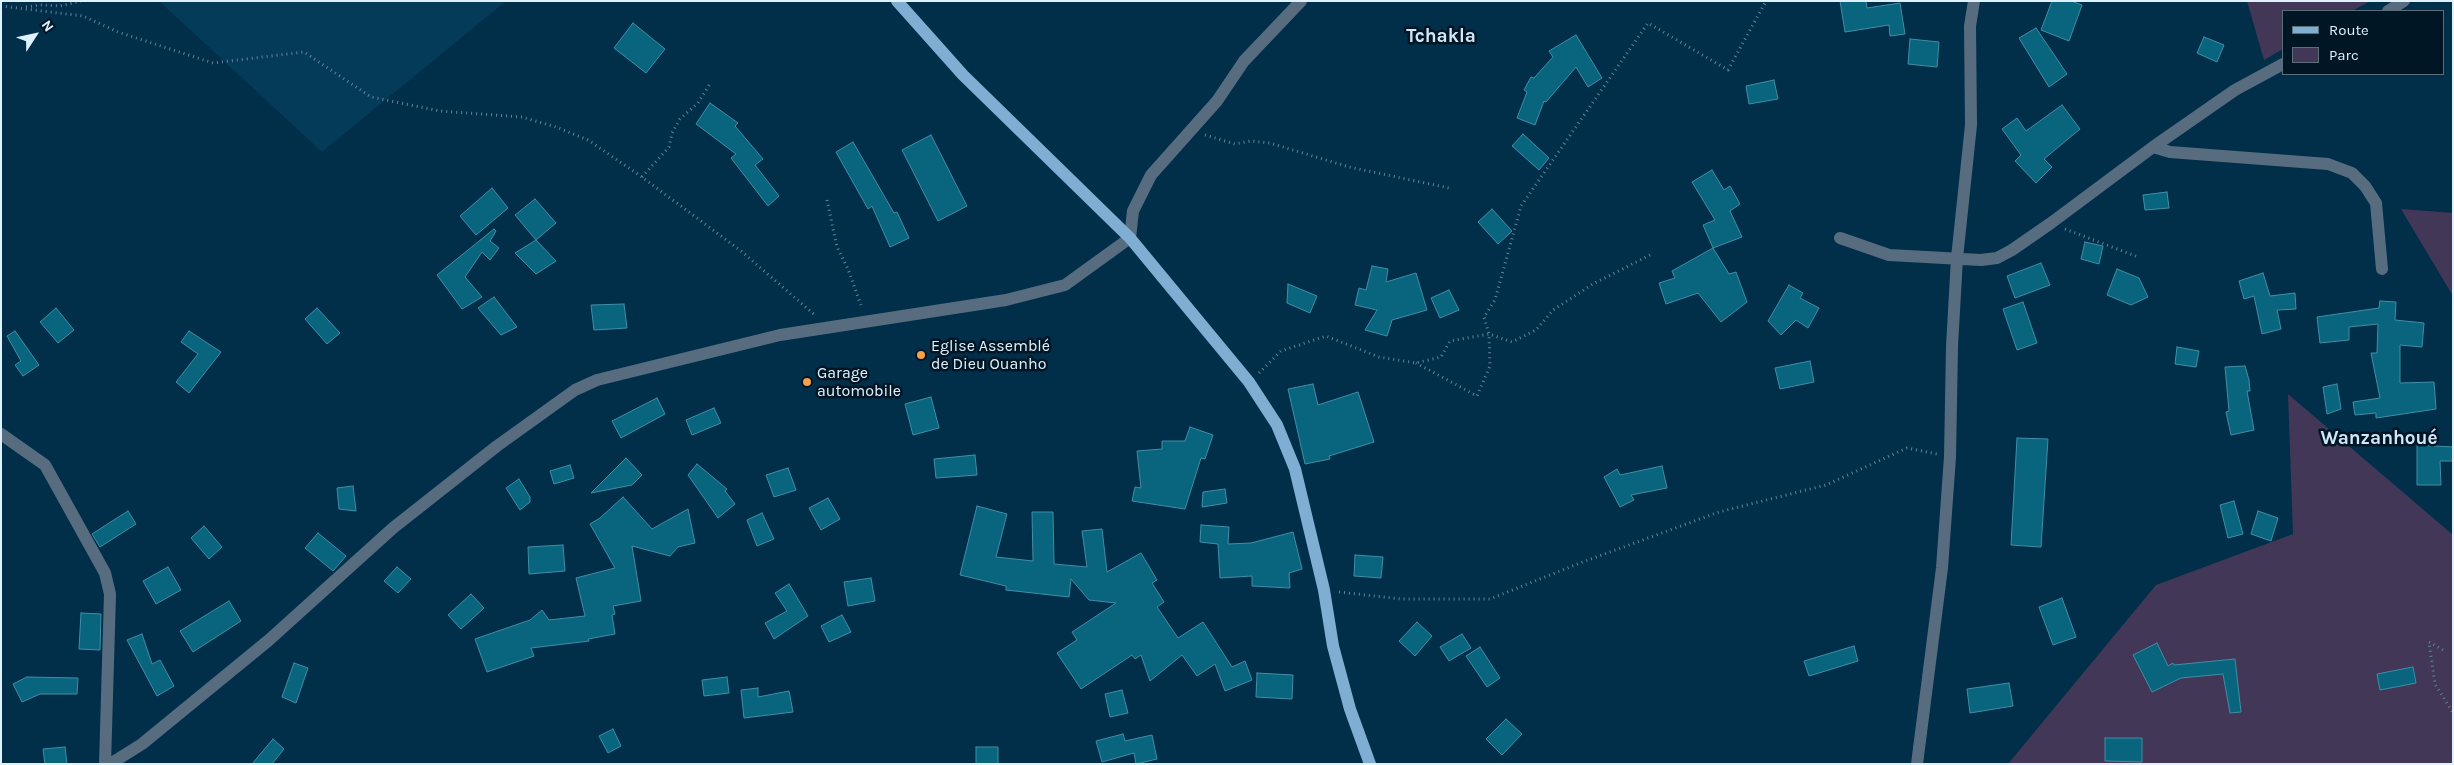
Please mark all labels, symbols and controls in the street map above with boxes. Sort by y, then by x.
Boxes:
north arrow [10,10,60,60]
legend [2282,10,2444,75]
text: N [38,17,58,35]
text: Route [2329,21,2369,39]
district label: Tchakla [1406,26,1476,48]
text: Parc [2329,46,2359,64]
place label: Eglise Assemblé de Dieu Ouanho [931,336,1050,374]
marker: Eglise Assemblé de Dieu Ouanho [915,349,927,361]
place label: Garage automobile [817,363,901,401]
marker: Garage automobile [801,376,813,388]
district label: Wanzanhoué [2320,428,2438,450]

